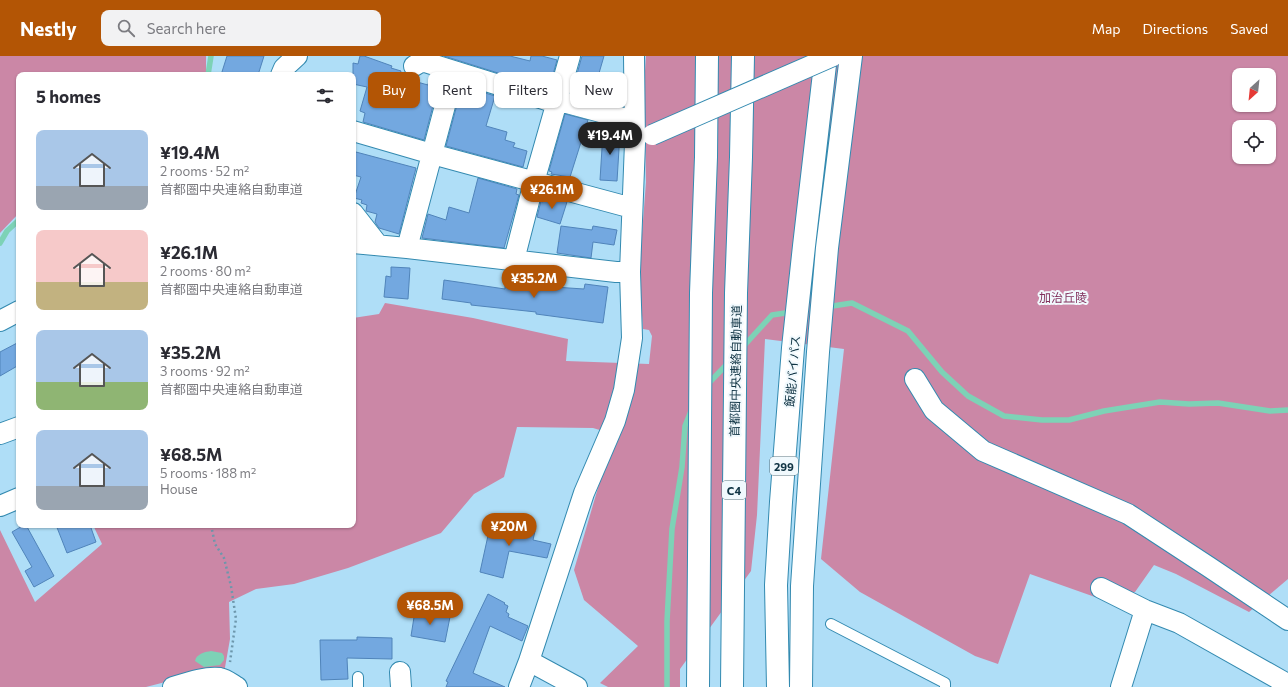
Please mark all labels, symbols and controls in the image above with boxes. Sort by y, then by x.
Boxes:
search box [101,10,381,46]
text: Nestly [20,17,77,40]
icon: search [115,17,137,39]
text: Search here [147,19,226,37]
text: Map [1092,20,1121,37]
text: Directions [1143,20,1208,37]
text: Saved [1230,20,1268,37]
north arrow [1232,68,1276,112]
map controls [1232,68,1276,164]
chip: Buy [368,72,420,108]
chip: Rent [428,72,486,108]
chip: Filters [494,72,562,108]
chip: New [570,72,627,108]
icon: filters [314,85,336,107]
text: 5 homes [36,86,101,107]
button: locate [1232,120,1276,164]
pin: ¥19.4M [577,122,643,156]
text: ¥19.4M [587,127,633,143]
text: ¥19.4M [160,142,220,163]
icon: home [68,146,116,194]
text: 2 rooms · 52 m² [160,163,249,179]
pin: ¥26.1M [519,176,585,210]
text: 首都圏中央連絡自動車道 [160,181,303,197]
text: ¥26.1M [530,181,574,197]
text: ¥26.1M [160,242,218,263]
icon: home [68,246,116,294]
text: 2 rooms · 80 m² [160,263,251,279]
pin: ¥35.2M [501,265,567,299]
text: ¥35.2M [511,270,557,286]
text: 首都圏中央連絡自動車道 [160,281,303,297]
park label: 加治丘陵 [1039,290,1087,304]
street label: 首都圏中央連絡自動車道 [727,305,743,437]
street label: 飯能バイパス [782,335,802,407]
text: ¥35.2M [160,342,221,363]
icon: home [68,346,116,394]
text: 3 rooms · 92 m² [160,363,250,379]
text: 首都圏中央連絡自動車道 [160,381,303,397]
text: ¥68.5M [160,444,222,465]
icon: home [68,446,116,494]
road number: 299 [770,457,798,475]
text: 5 rooms · 188 m² [160,465,256,481]
text: House [160,481,198,497]
road number: C4 [722,481,746,499]
pin: ¥20M [485,513,533,547]
text: ¥20M [491,518,527,534]
pin: ¥68.5M [397,592,463,626]
text: ¥68.5M [406,597,454,613]

